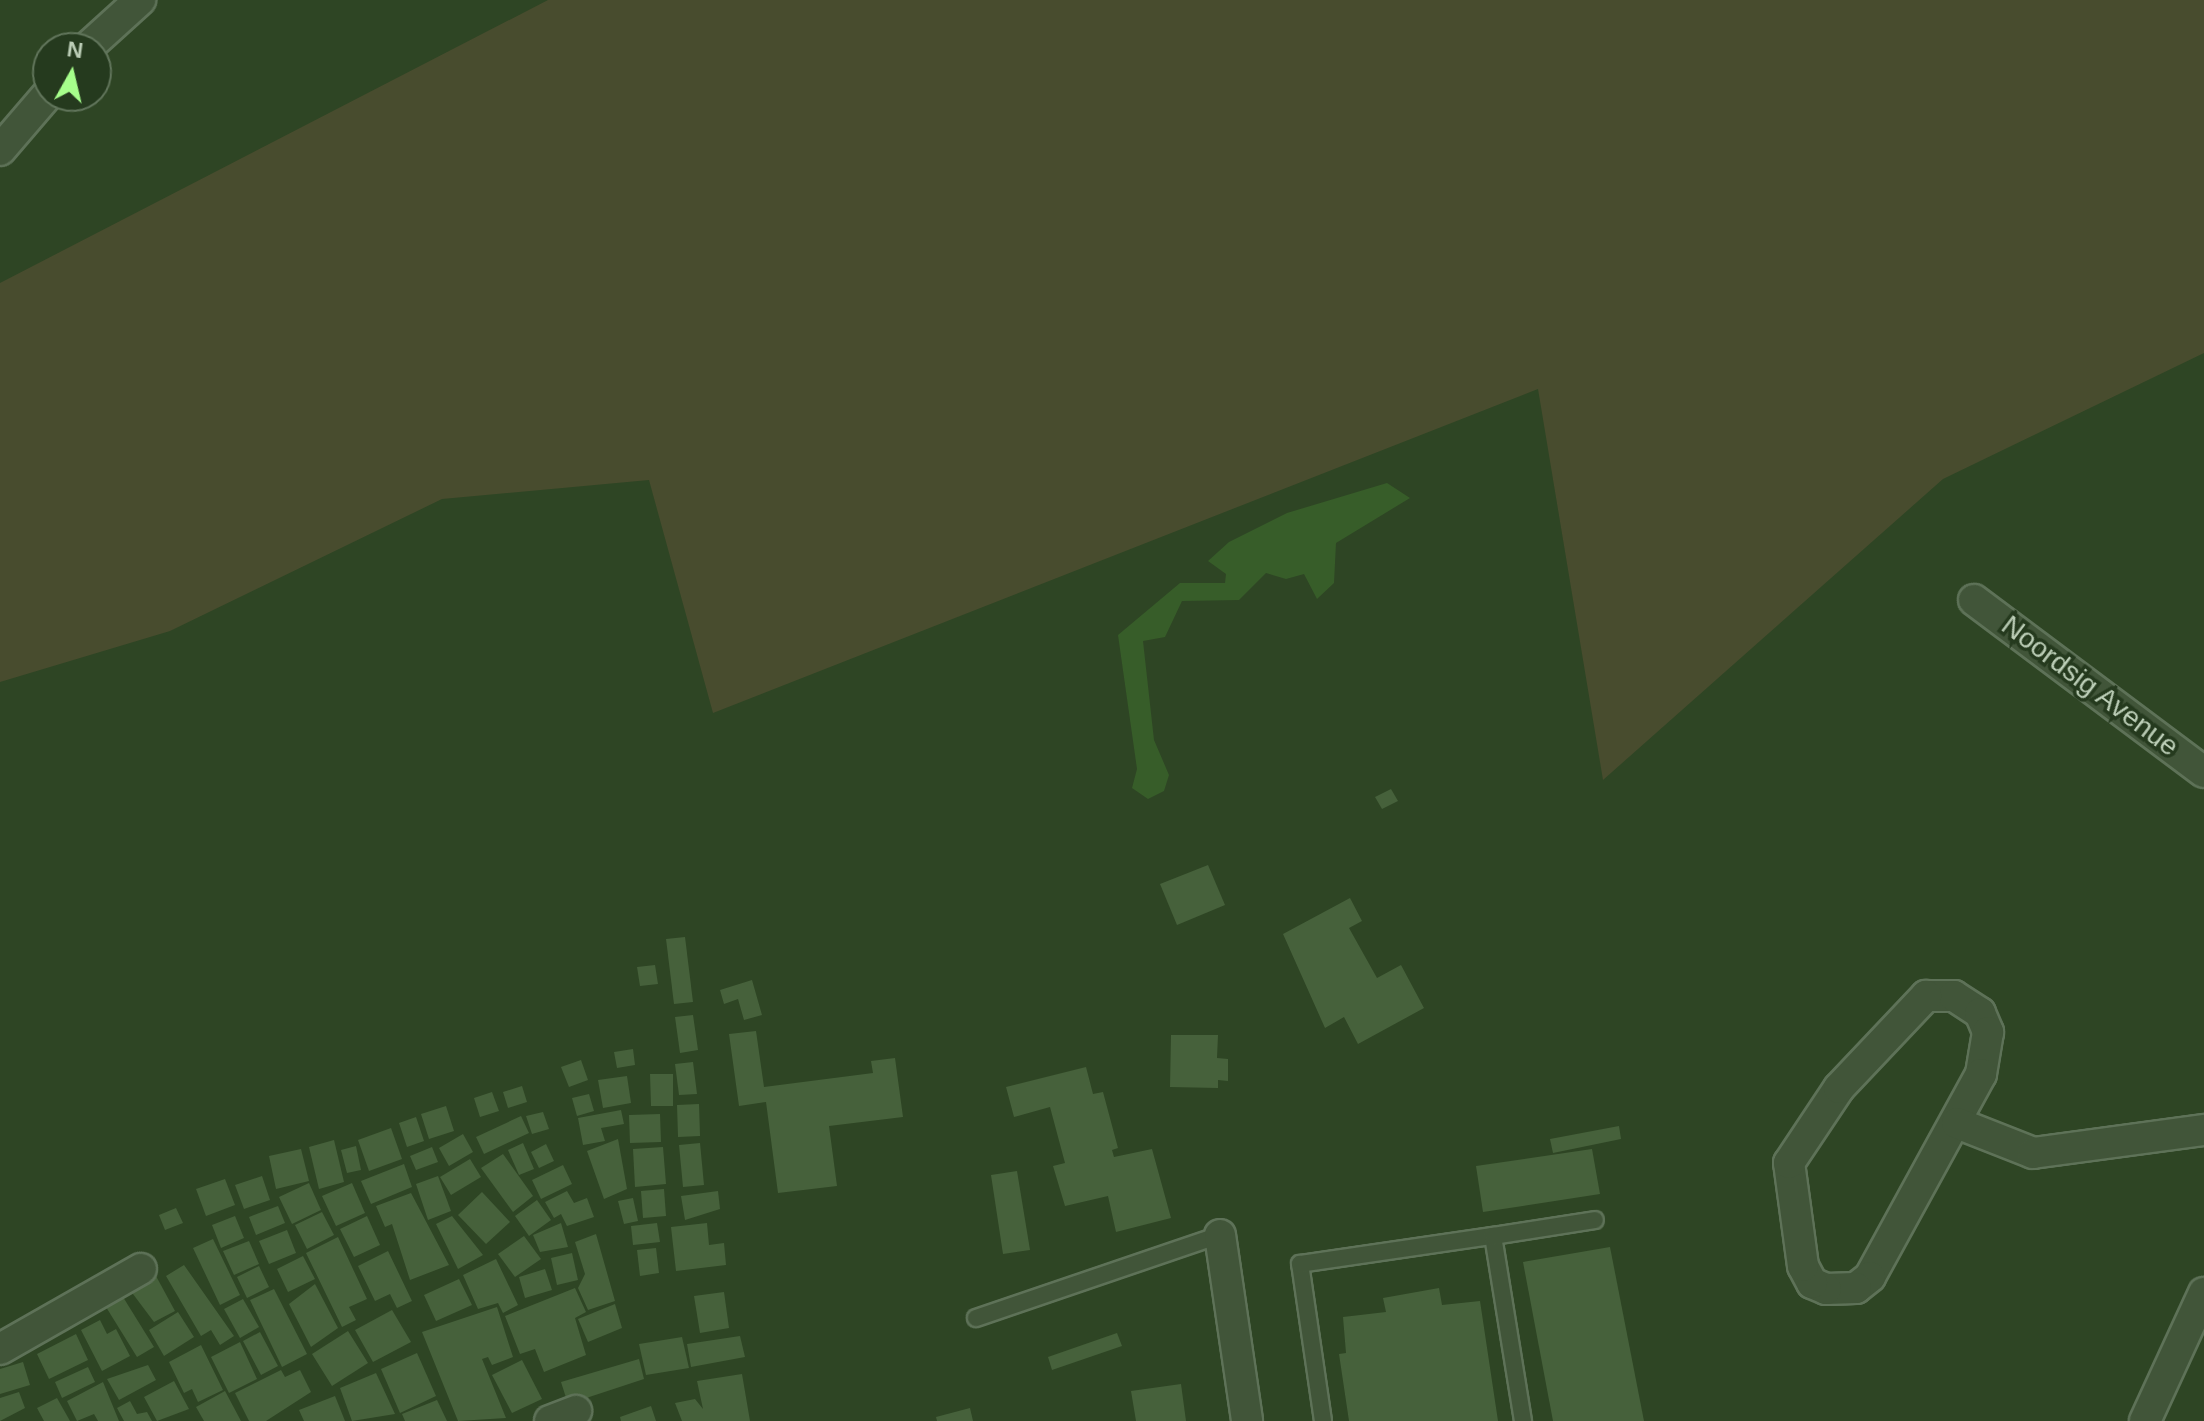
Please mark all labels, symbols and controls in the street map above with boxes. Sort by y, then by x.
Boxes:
north arrow [32,32,112,112]
text: N [66,36,85,63]
street label: Noordsig Avenue [1994,608,2186,764]

